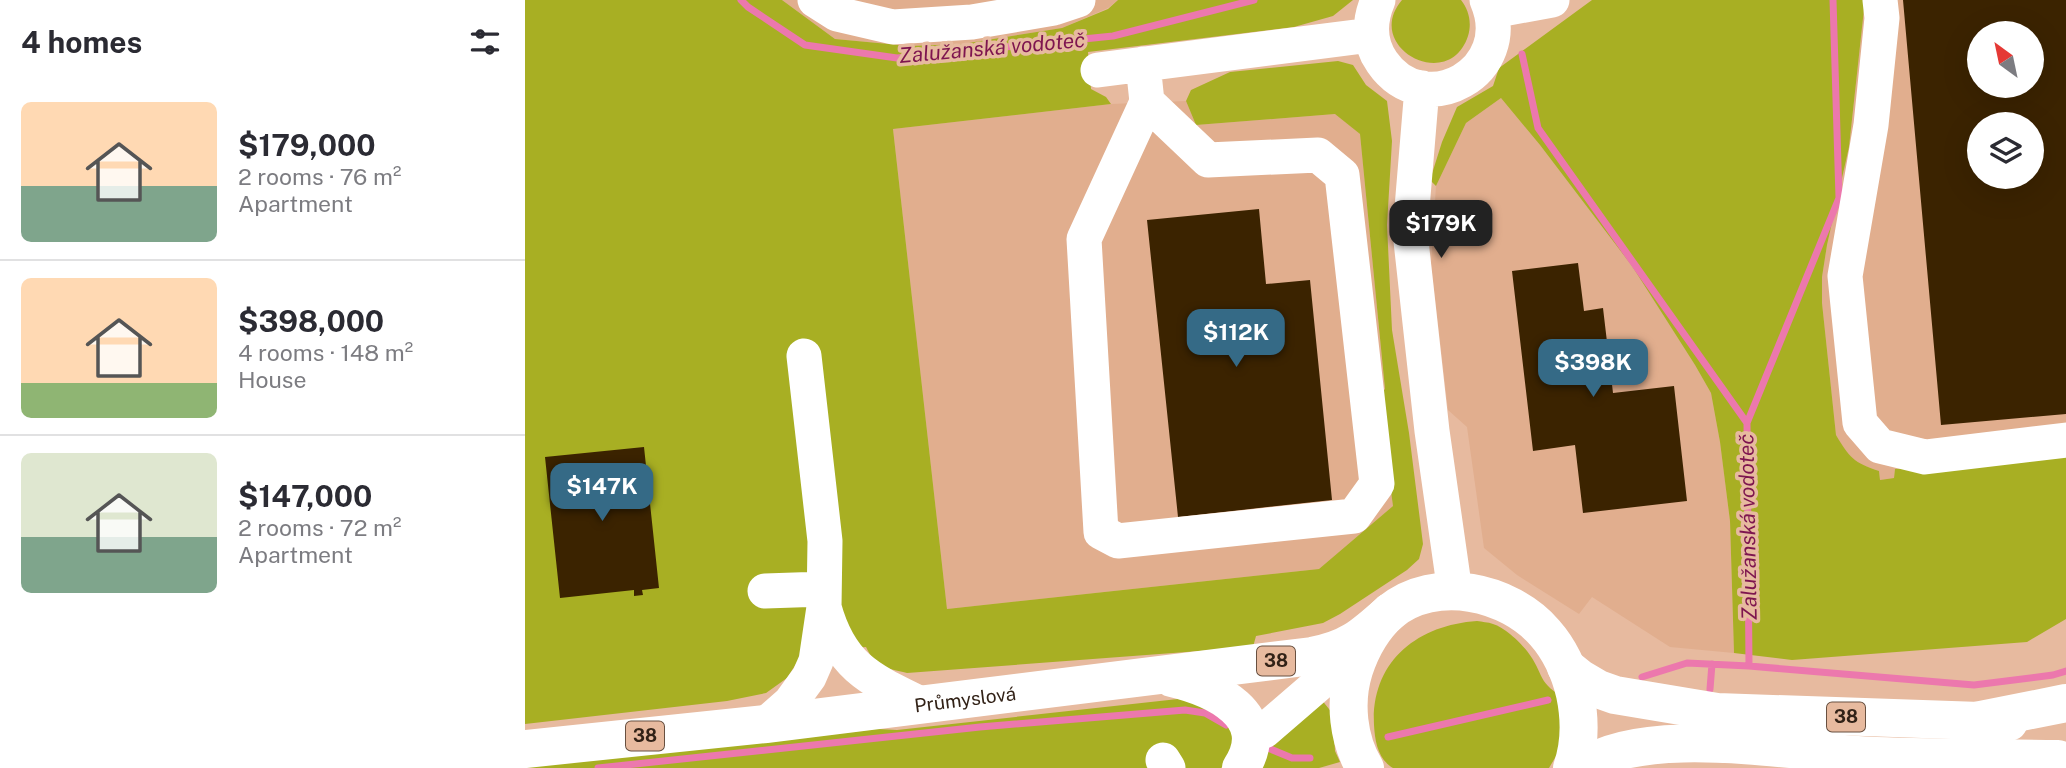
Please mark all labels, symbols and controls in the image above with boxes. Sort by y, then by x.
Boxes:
north arrow [1967,21,2044,98]
map controls [1967,21,2044,189]
icon: filters [466,23,504,61]
text: 4 homes [21,24,142,60]
water label: Zalužanská vodoteč [898,27,1086,68]
button: layers [1967,112,2044,189]
text: $179,000 [238,127,376,163]
icon: home [77,130,161,214]
text: 2 rooms · 76 m² [238,163,401,190]
text: Apartment [238,190,353,217]
pin: $179K [1392,201,1490,260]
text: $179K [1405,209,1477,236]
text: $398,000 [238,303,384,339]
icon: home [77,306,161,390]
pin: $112K [1187,310,1285,369]
text: $112K [1203,318,1269,345]
text: 4 rooms · 148 m² [238,339,413,366]
pin: $398K [1544,340,1642,399]
text: $398K [1554,348,1632,375]
text: House [238,366,306,393]
water label: Zalužanská vodoteč [1733,433,1762,621]
pin: $147K [553,463,651,523]
text: $147K [566,472,638,499]
text: $147,000 [238,478,372,514]
icon: home [77,481,161,565]
text: 2 rooms · 72 m² [238,514,401,541]
text: Apartment [238,541,353,568]
road number: 38 [1257,646,1295,676]
street label: Průmyslová [913,682,1017,716]
road number: 38 [1827,702,1865,732]
road number: 38 [626,722,664,750]

